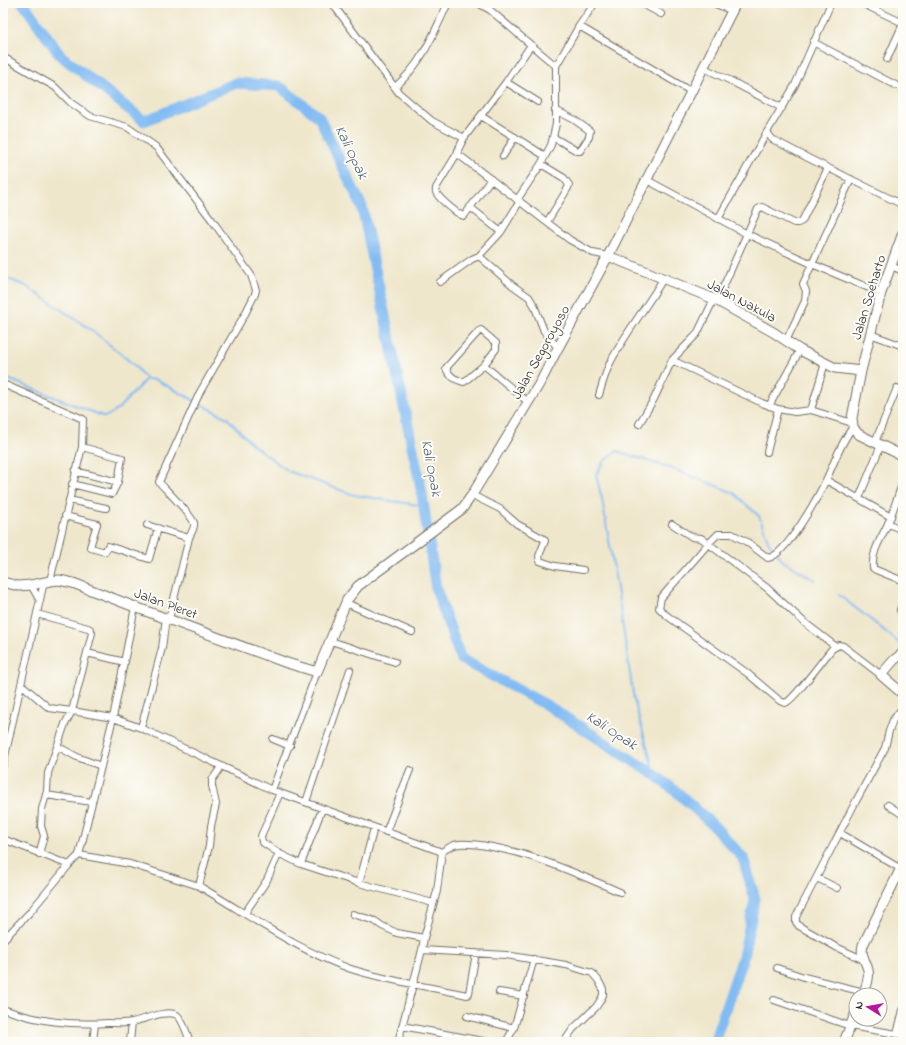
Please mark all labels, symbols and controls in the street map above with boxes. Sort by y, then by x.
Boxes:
water label: Kali Opak [329,122,374,184]
street label: Jalan Soeharto [847,252,892,342]
street label: Jalan Nakula [703,274,780,328]
street label: Jalan Segoroyoso [507,302,577,404]
water label: Kali Opak [415,438,448,500]
street label: Jalan Pleret [131,583,200,626]
water label: Kali Opak [582,706,643,756]
north arrow [848,987,888,1027]
text: N [851,1000,868,1010]

